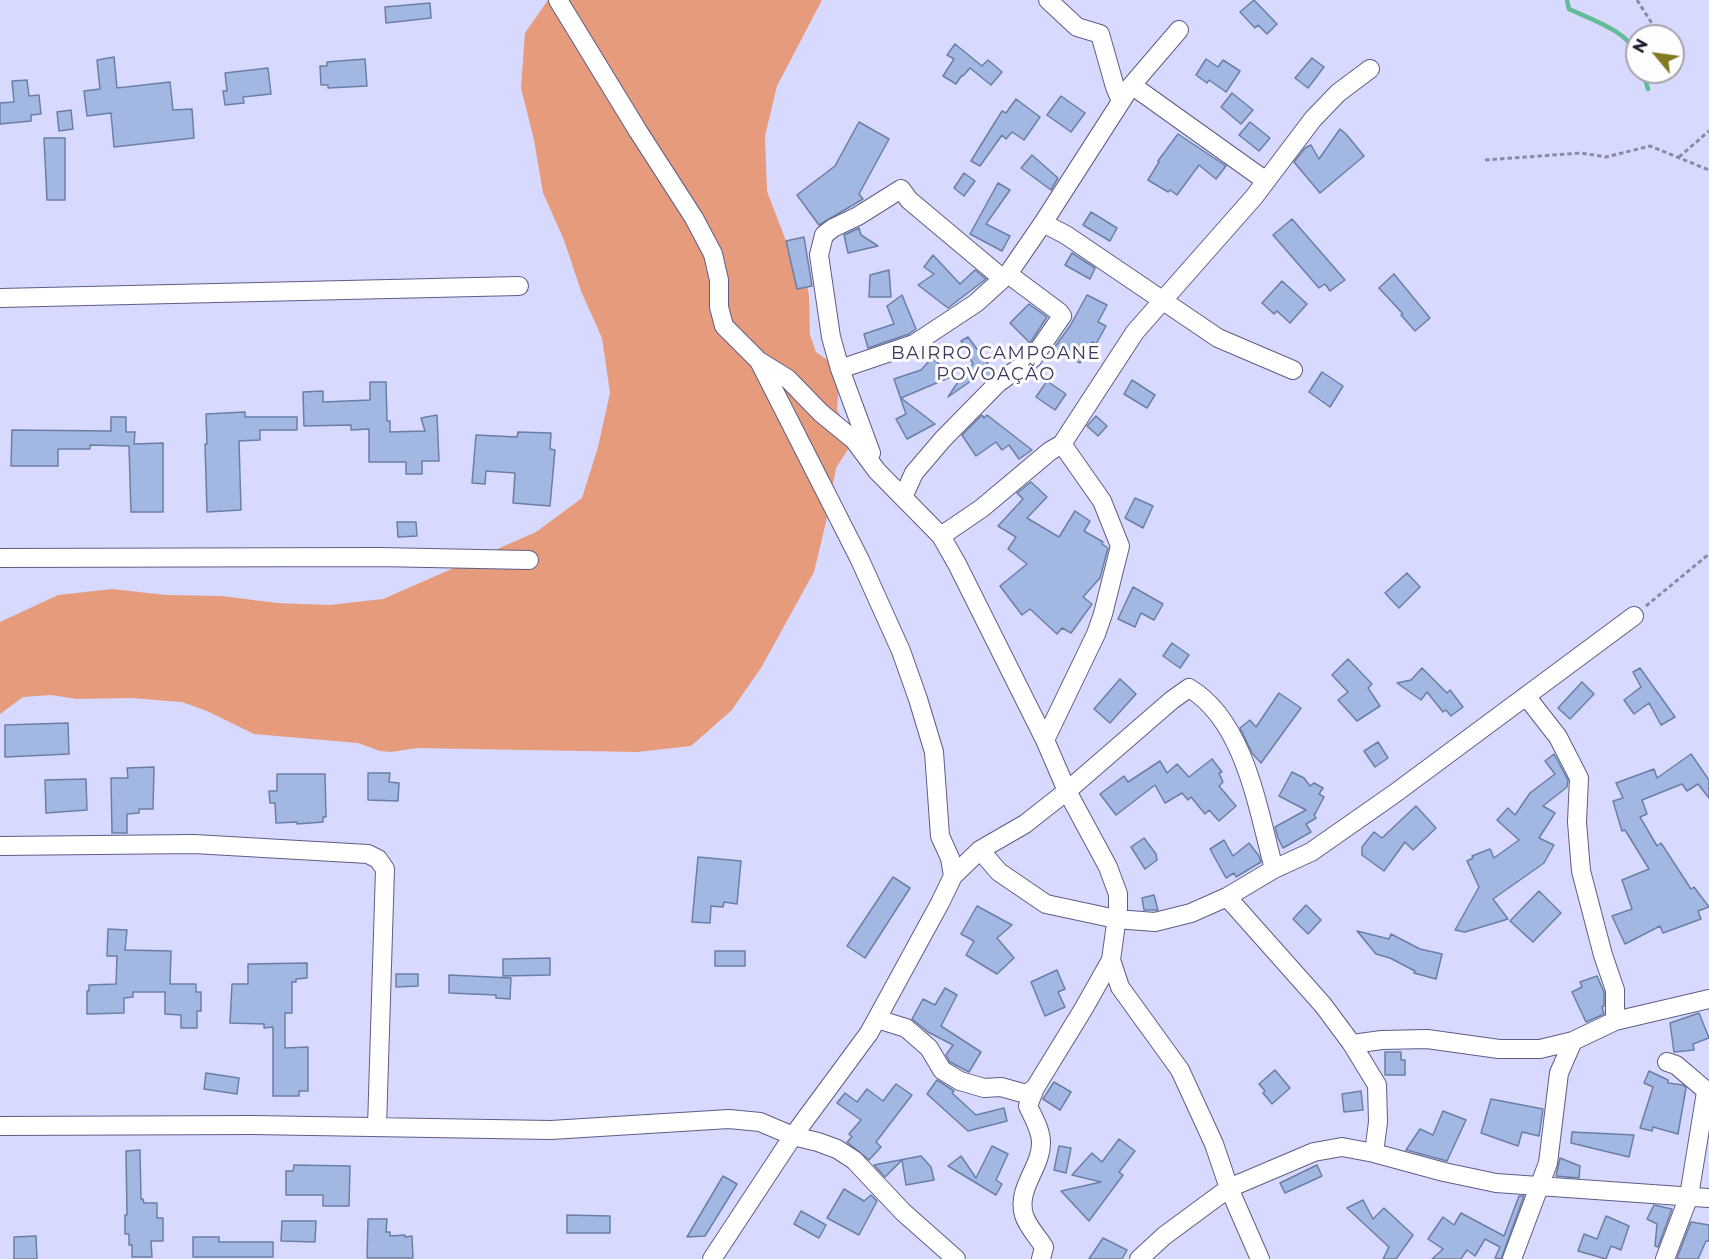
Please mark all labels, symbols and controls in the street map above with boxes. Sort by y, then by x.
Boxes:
north arrow [1625,24,1685,84]
text: N [1629,36,1652,56]
district label: BAIRRO CAMPOANE POVOAÇÃO [891,343,1101,386]

